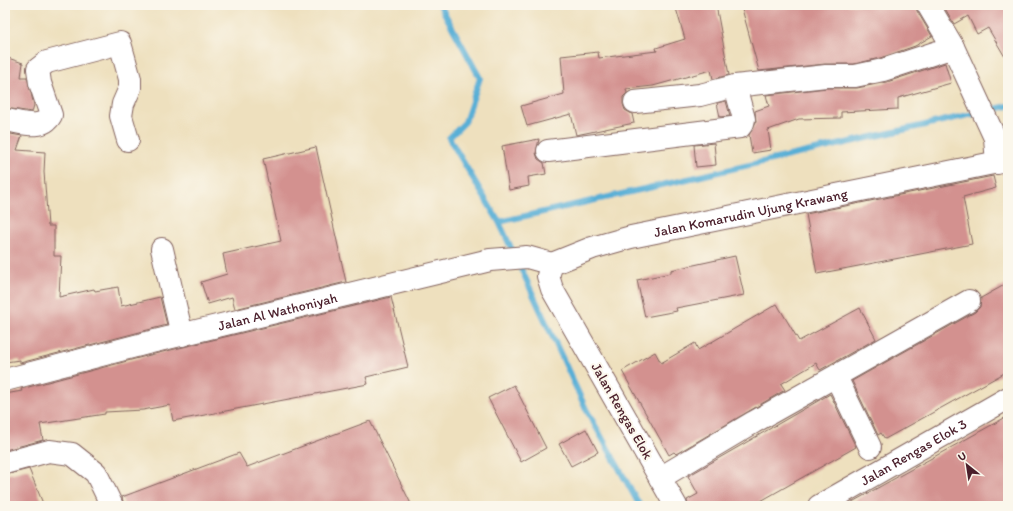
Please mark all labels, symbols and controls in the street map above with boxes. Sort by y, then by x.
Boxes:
street label: Jalan Komarudin Ujung Krawang [652,184,850,241]
street label: Jalan Al Wathoniyah [216,289,339,334]
street label: Jalan Rengas Elok [587,360,657,463]
street label: Jalan Rengas Elok 3 [858,415,970,489]
north arrow [947,445,987,485]
text: U [956,449,969,464]

